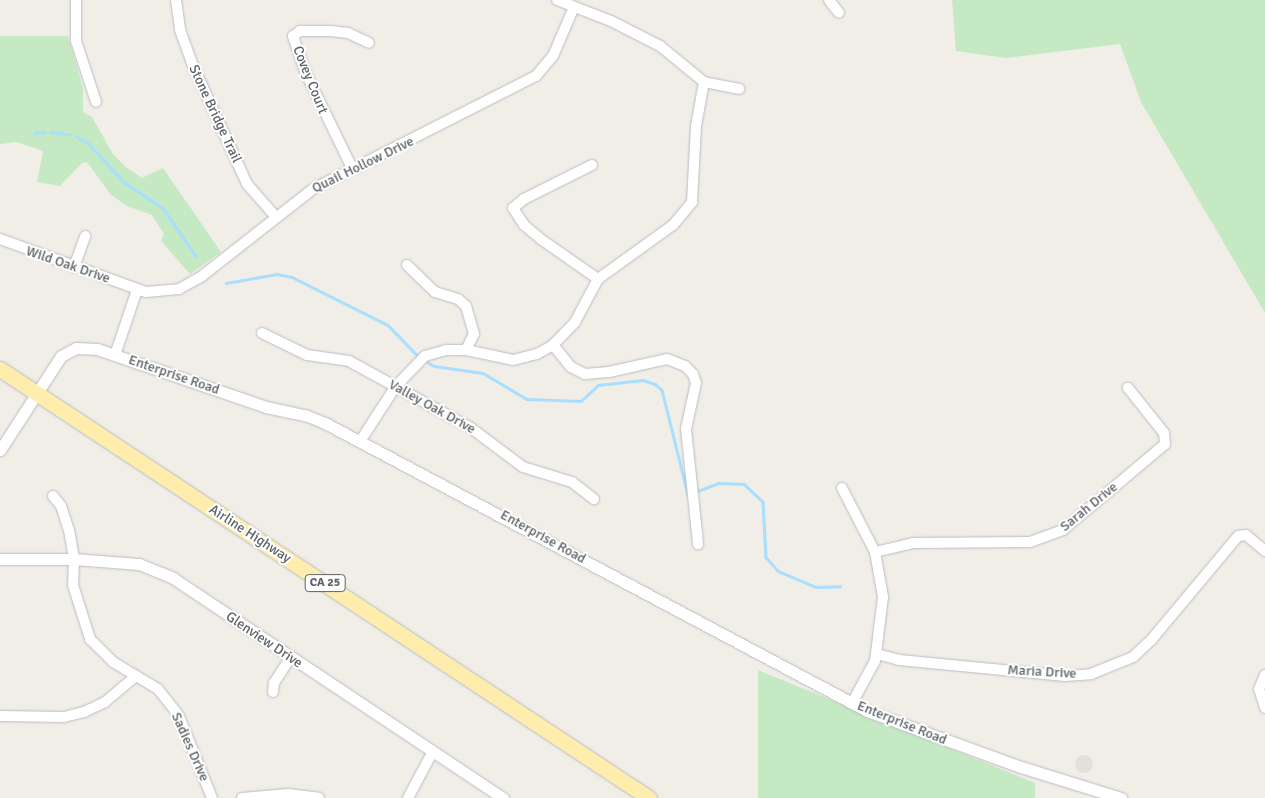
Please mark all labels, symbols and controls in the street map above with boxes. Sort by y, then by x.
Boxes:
street label: Covey Court [289,44,331,116]
street label: Stone Bridge Trail [185,62,245,166]
street label: Quail Hollow Drive [309,133,417,197]
street label: Wild Oak Drive [24,243,112,287]
street label: Enterprise Road [126,352,222,398]
street label: Valley Oak Drive [386,376,478,438]
street label: Sarah Drive [1057,479,1121,535]
street label: Airline Highway [206,501,294,567]
street label: Enterprise Road [497,507,589,567]
road number: CA 25 [304,574,346,592]
street label: Glenview Drive [223,608,305,672]
street label: Maria Drive [1007,662,1077,682]
street label: Enterprise Road [855,697,949,749]
street label: Sadies Drive [167,710,213,784]

